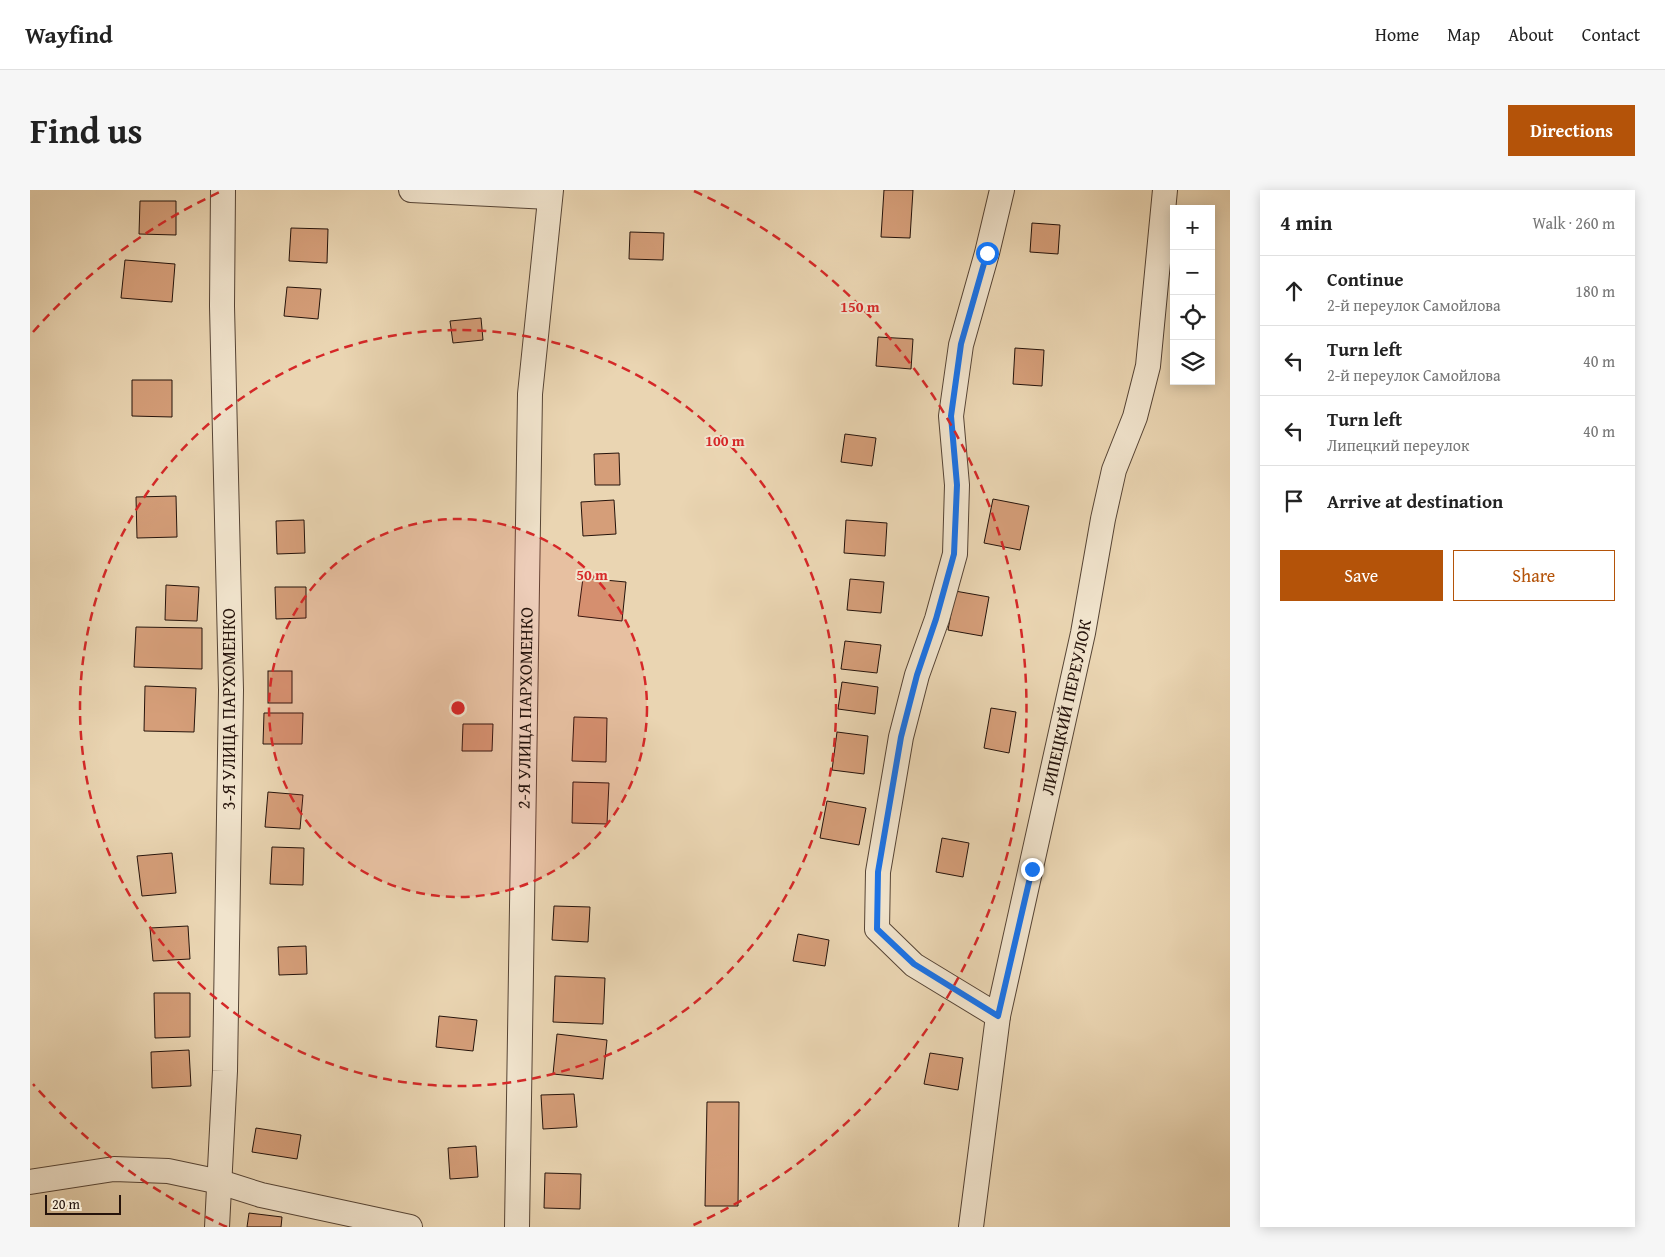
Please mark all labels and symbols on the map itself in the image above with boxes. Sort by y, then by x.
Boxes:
route start [976,242,999,265]
text: 150 m [840,296,880,317]
text: 100 m [705,430,745,451]
text: 50 m [576,564,608,585]
street label: 2-Я УЛИЦА ПАРХОМЕНКО [510,607,540,809]
street label: 3-Я УЛИЦА ПАРХОМЕНКО [215,608,242,810]
street label: ЛИПЕЦКИЙ ПЕРЕУЛОК [1033,617,1098,797]
centre of rings [449,699,467,717]
route end [1021,858,1044,881]
scale bar [45,1192,121,1215]

